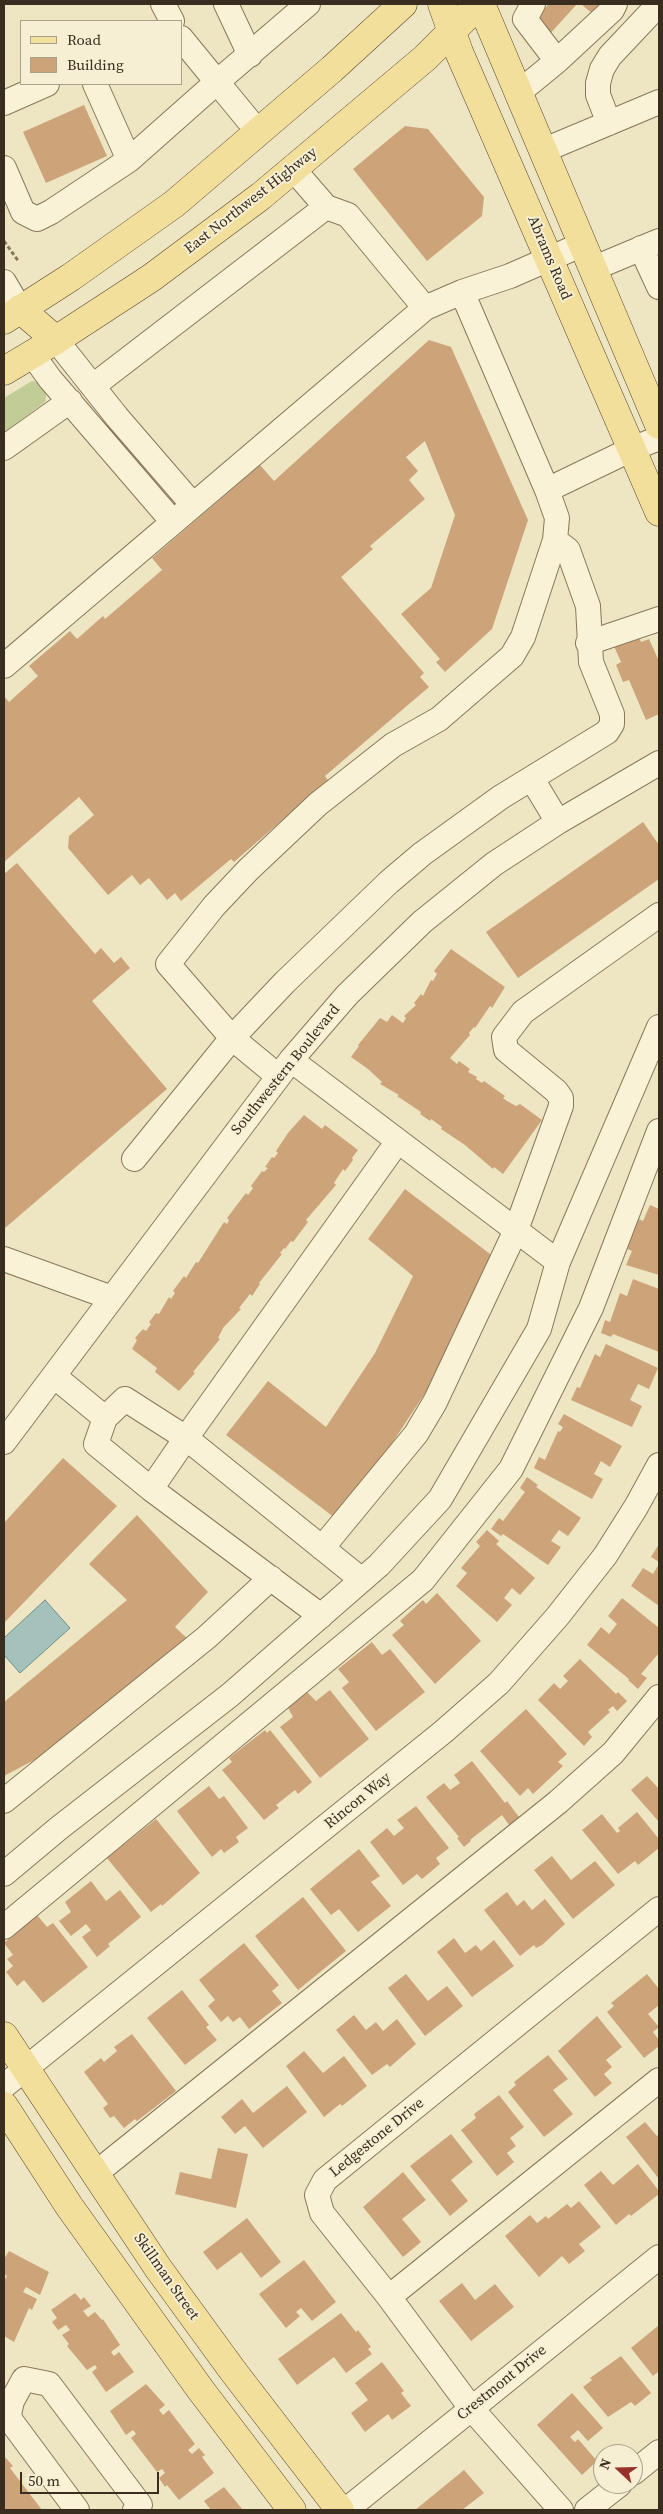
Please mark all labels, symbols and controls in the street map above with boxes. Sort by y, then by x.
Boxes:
legend [20,20,182,85]
text: Road [67,29,101,50]
text: Building [67,54,124,75]
street label: East Northwest Highway [181,144,321,258]
street label: Abrams Road [523,213,575,303]
street label: Southwestern Boulevard [228,1001,344,1139]
street label: Rincon Way [321,1769,395,1833]
street label: Ledgestone Drive [326,2094,428,2182]
street label: Skillman Street [129,2230,203,2324]
street label: Crestmont Drive [454,2341,550,2425]
north arrow [593,2444,643,2494]
text: N [594,2456,616,2472]
scale bar [22,2462,161,2494]
text: 50 m [28,2470,60,2491]

